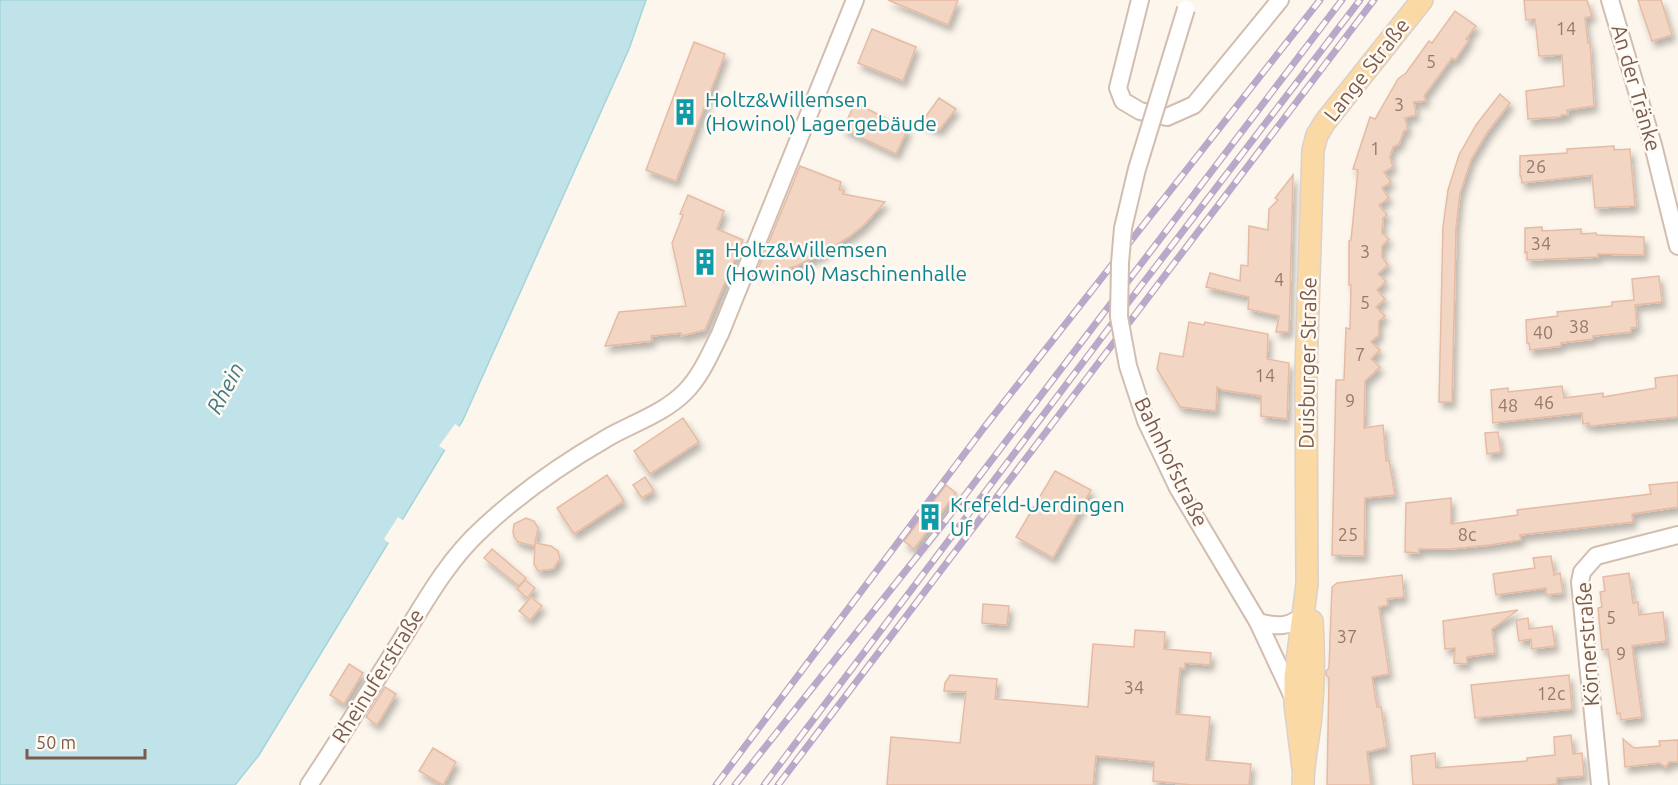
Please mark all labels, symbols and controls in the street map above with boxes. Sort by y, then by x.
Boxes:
street label: Lange Straße [1319,13,1414,126]
house number: 14 [1556,18,1576,38]
street label: An der Tränke [1607,22,1666,154]
house number: 5 [1426,51,1436,71]
place label: Holtz&Willemsen (Howinol) Lagergebäude [705,87,937,135]
house number: 3 [1394,94,1404,114]
building icon: Holtz&Willemsen (Howinol) Lagergebäude [670,97,700,127]
house number: 1 [1370,138,1380,158]
house number: 26 [1526,156,1546,176]
house number: 34 [1531,233,1551,253]
place label: Holtz&Willemsen (Howinol) Maschinenhalle [725,237,967,285]
house number: 3 [1360,241,1370,261]
building icon: Holtz&Willemsen (Howinol) Maschinenhalle [690,247,720,277]
house number: 4 [1274,269,1284,289]
street label: Duisburger Straße [1294,277,1320,449]
house number: 5 [1360,292,1370,312]
house number: 38 [1569,316,1589,336]
house number: 40 [1533,322,1553,342]
house number: 7 [1355,344,1365,364]
water label: Rhein [201,358,248,418]
house number: 14 [1255,365,1275,385]
house number: 9 [1345,390,1355,410]
house number: 46 [1534,392,1554,412]
street label: Bahnhofstraße [1130,393,1214,530]
house number: 48 [1498,395,1518,415]
place label: Krefeld-Uerdingen Uf [950,492,1125,540]
building icon: Krefeld-Uerdingen Uf [915,502,945,532]
house number: 25 [1338,524,1358,544]
house number: 8c [1458,524,1476,544]
street label: Körnerstraße [1571,581,1603,707]
street label: Rheinuferstraße [326,604,428,747]
house number: 5 [1606,607,1616,627]
house number: 37 [1337,626,1357,646]
house number: 9 [1616,643,1626,663]
house number: 34 [1124,677,1144,697]
house number: 12c [1537,683,1565,703]
scale bar [27,722,146,760]
text: 50 m [36,732,76,752]

